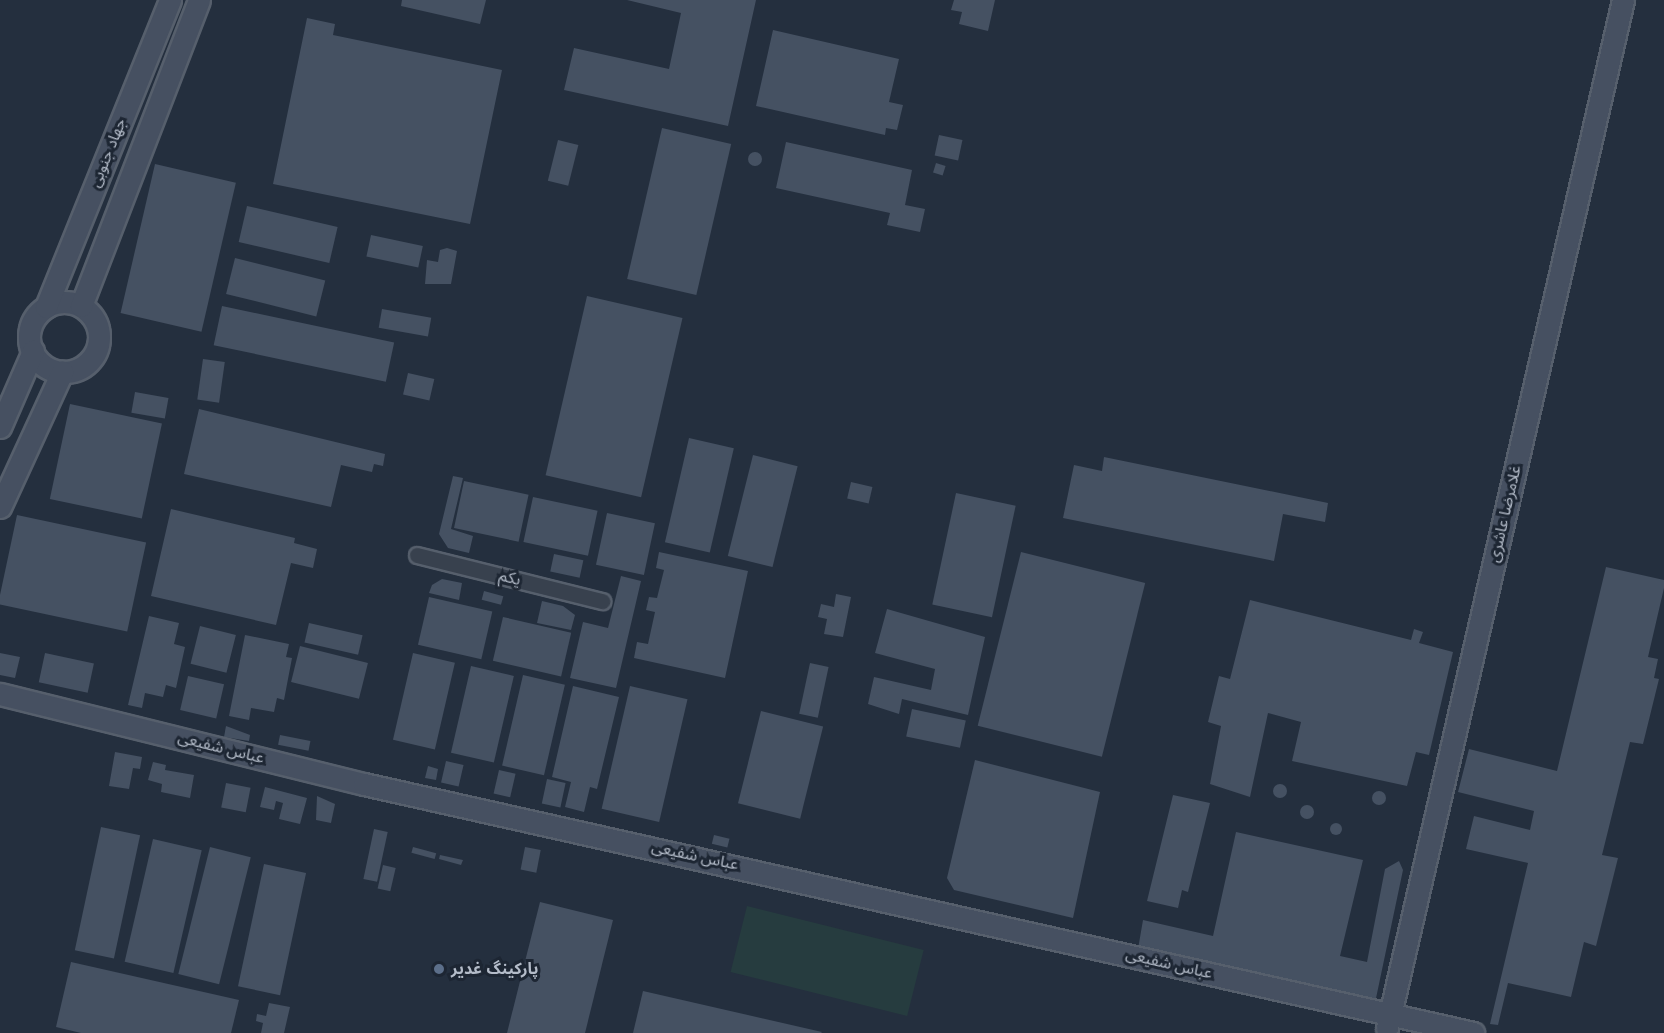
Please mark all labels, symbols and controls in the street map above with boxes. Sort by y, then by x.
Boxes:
street label: جهاد جنوبی [86,116,130,190]
street label: غلامرضا عاشری [1485,464,1525,564]
street label: یکم [497,566,523,590]
street label: عباس شفیعی [176,728,266,768]
street label: عباس شفیعی [650,837,740,875]
street label: عباس شفیعی [1124,945,1214,983]
place label: پارکینگ غدیر [451,959,538,979]
marker: پارکینگ غدیر [432,962,446,976]

